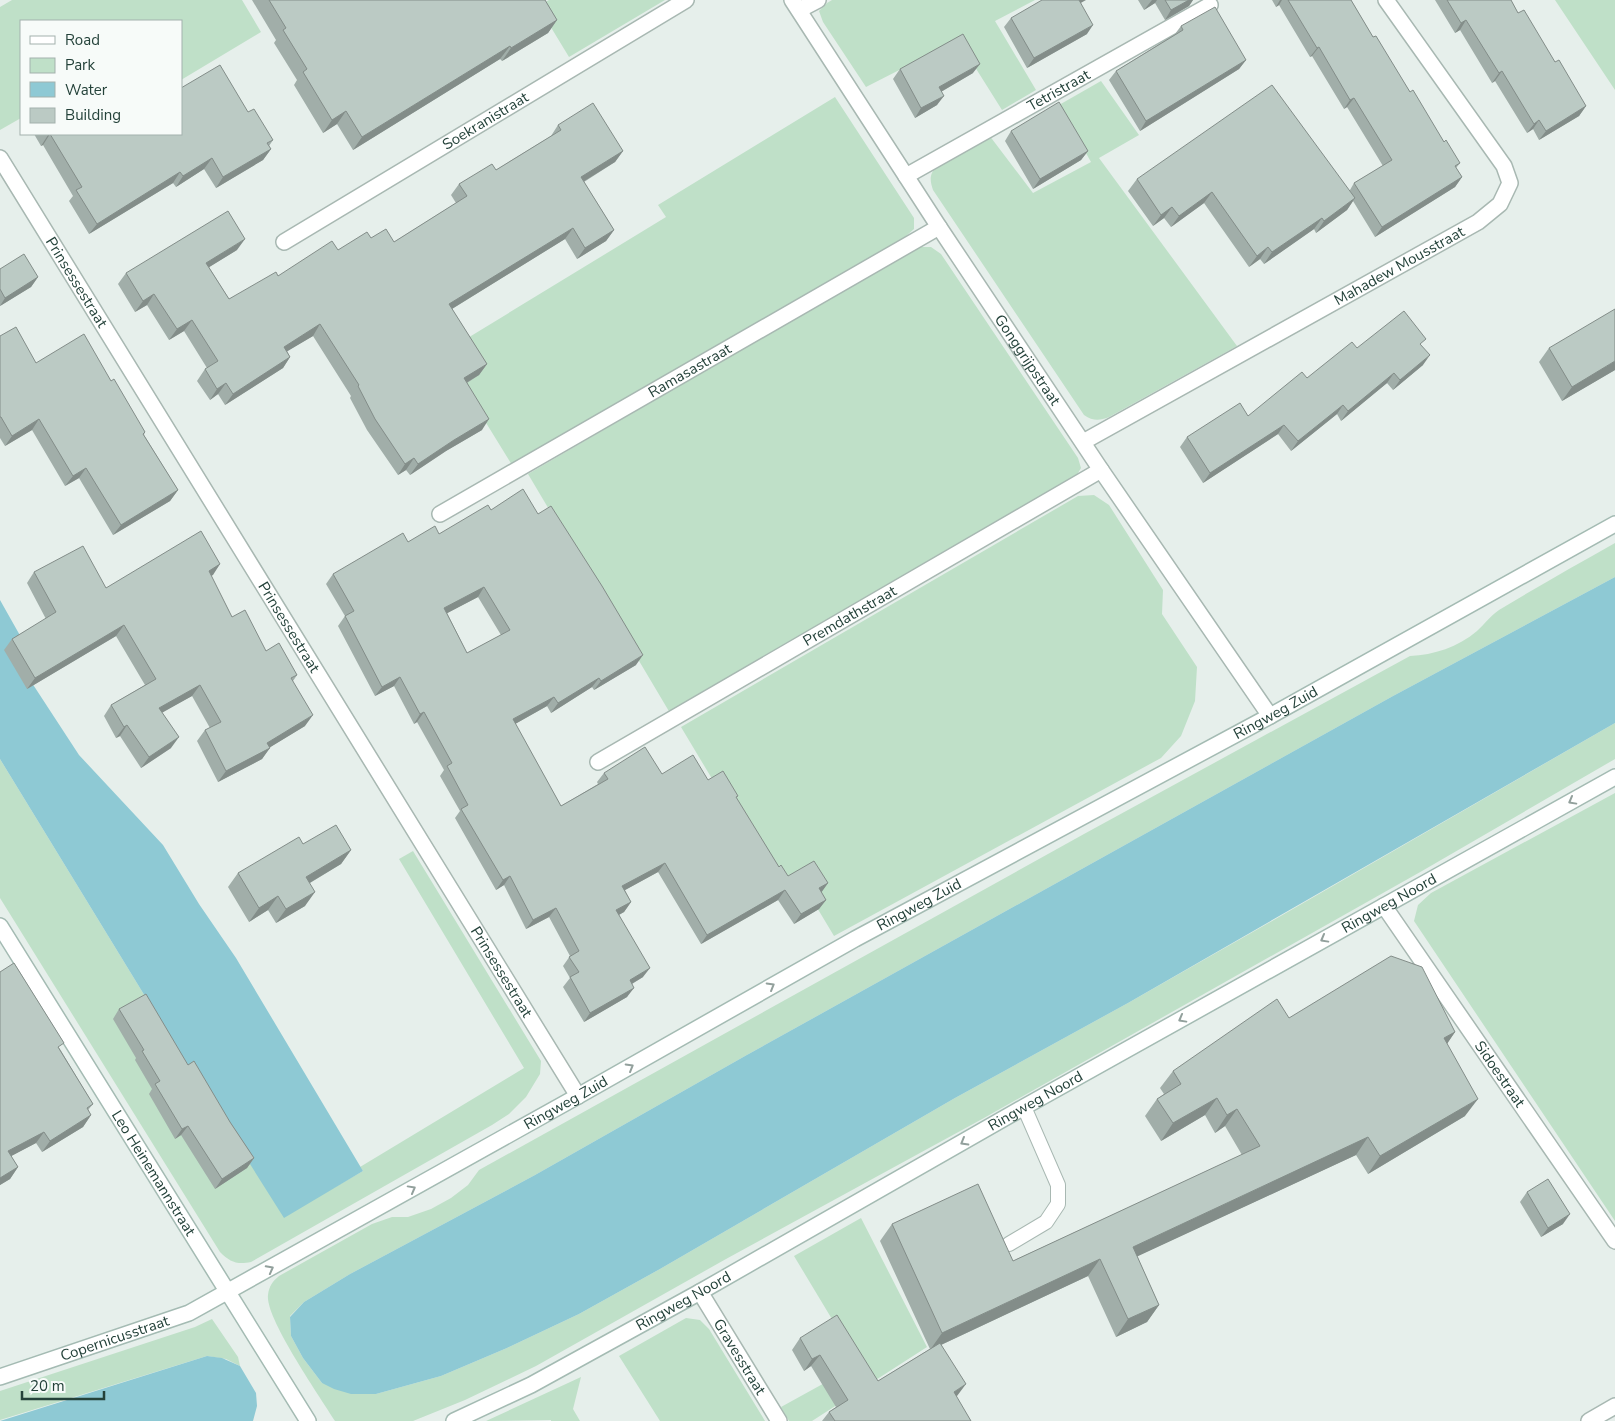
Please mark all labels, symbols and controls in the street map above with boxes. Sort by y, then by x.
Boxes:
legend [20,20,182,135]
text: Road [65,30,100,50]
text: Park [65,55,95,75]
street label: Tetristraat [1024,64,1094,116]
text: Water [65,80,108,100]
street label: Soekranistraat [439,87,533,154]
text: Building [65,105,121,125]
street label: Mahadew Mousstraat [1331,221,1469,310]
street label: Prinsessestraat [41,233,113,332]
street label: Gonggrijpstraat [990,310,1065,410]
street label: Ramasastraat [644,338,736,402]
street label: Prinsessestraat [253,578,325,677]
street label: Premdathstraat [799,581,901,651]
street label: Ringweg Zuid [1230,681,1321,744]
one-way arrow [1569,794,1578,804]
street label: Ringweg Noord [1338,869,1440,938]
street label: Ringweg Zuid [873,874,965,936]
street label: Prinsessestraat [466,923,538,1022]
one-way arrow [1320,933,1329,943]
one-way arrow [766,983,775,993]
one-way arrow [1178,1012,1187,1022]
street label: Sidoestraat [1470,1037,1530,1112]
one-way arrow [625,1063,634,1073]
street label: Ringweg Noord [984,1066,1086,1135]
street label: Ringweg Zuid [520,1071,611,1134]
street label: Leo Heinemannstraat [107,1106,201,1240]
one-way arrow [960,1135,969,1145]
one-way arrow [407,1186,416,1196]
one-way arrow [265,1265,274,1275]
street label: Ringweg Noord [632,1266,735,1335]
street label: Copernicusstraat [58,1310,172,1366]
street label: Gravesstraat [709,1315,771,1399]
scale bar [22,1368,105,1400]
text: 20 m [30,1376,65,1396]

